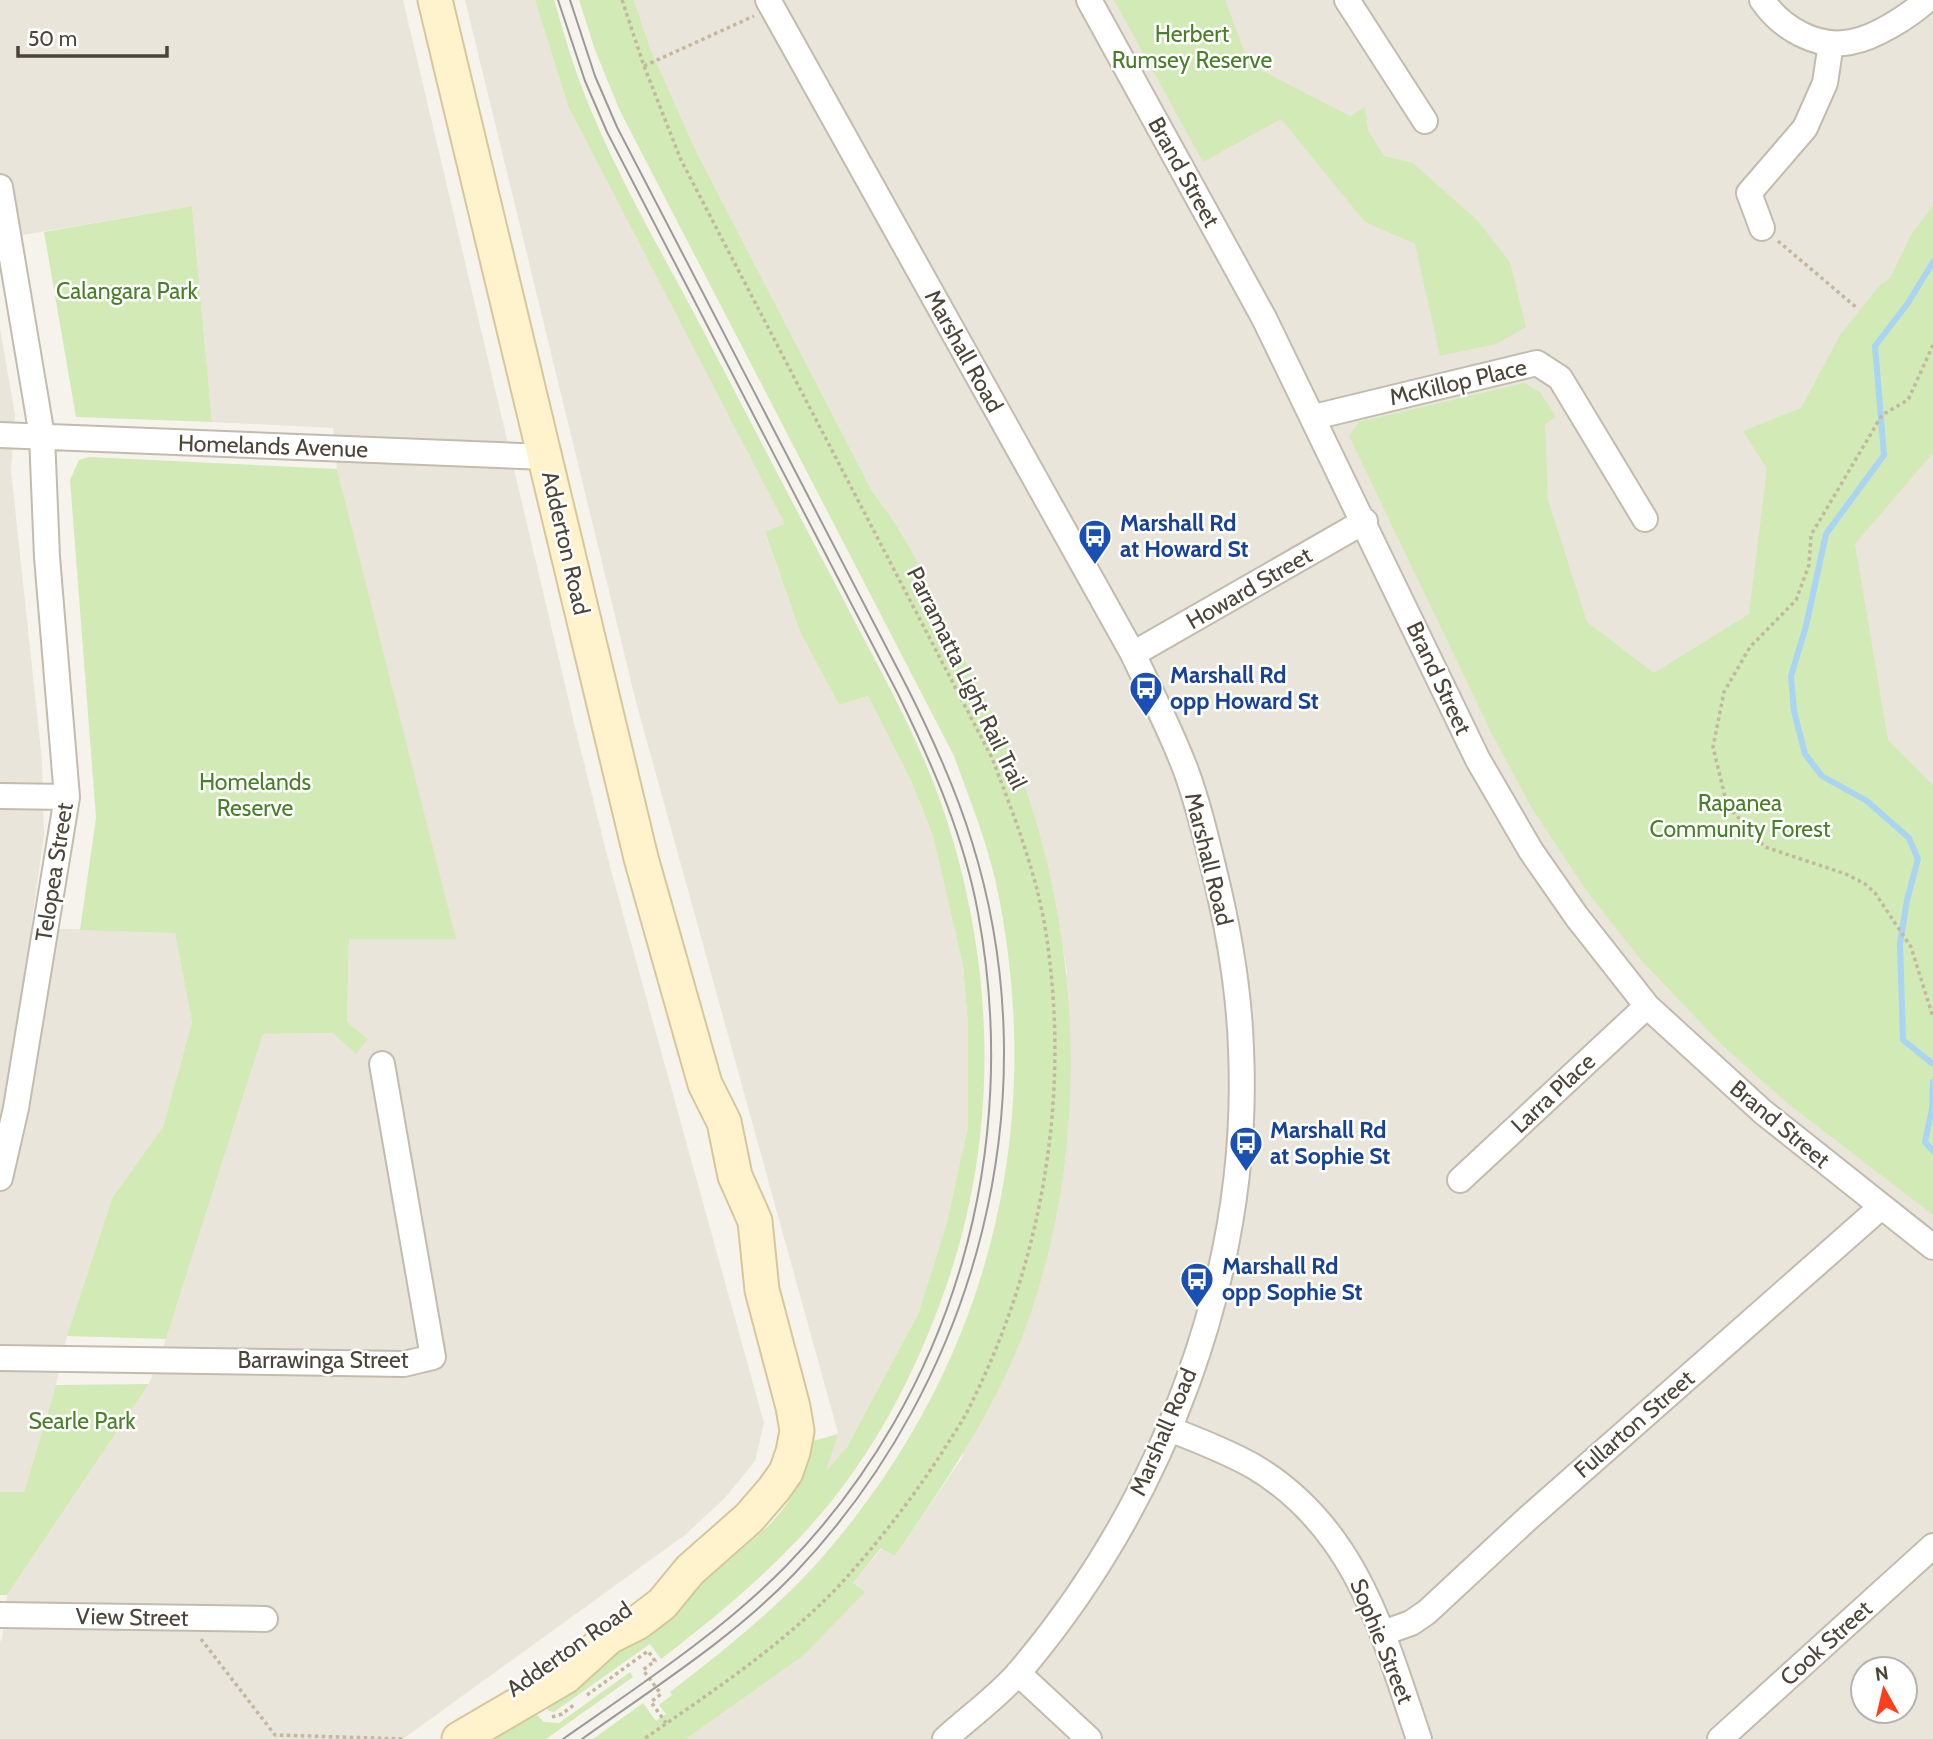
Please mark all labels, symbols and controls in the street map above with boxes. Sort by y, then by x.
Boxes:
scale bar [18,14,166,58]
park label: Herbert Rumsey Reserve [1112,20,1272,74]
text: 50 m [28,26,77,51]
street label: Brand Street [1142,112,1226,232]
park label: Calangara Park [56,277,199,305]
street label: Marshall Road [919,285,1009,417]
street label: McKillop Place [1387,353,1530,411]
street label: Homelands Avenue [177,429,369,463]
street label: Adderton Road [536,468,596,618]
place label: Marshall Rd at Howard St [1120,509,1249,563]
bus stop icon: Marshall Rd at Howard St [1076,517,1114,566]
street label: Howard Street [1181,541,1317,635]
street label: Parramatta Light Rail Trail [901,562,1033,794]
street label: Brand Street [1401,617,1477,739]
place label: Marshall Rd opp Howard St [1170,661,1319,715]
bus stop icon: Marshall Rd opp Howard St [1127,669,1165,718]
park label: Homelands Reserve [199,768,311,822]
park label: Rapanea Community Forest [1650,789,1831,843]
street label: Marshall Road [1179,790,1239,928]
street label: Telopea Street [29,800,79,943]
street label: Larra Place [1505,1047,1601,1139]
street label: Brand Street [1724,1074,1836,1174]
place label: Marshall Rd at Sophie St [1270,1116,1390,1170]
bus stop icon: Marshall Rd at Sophie St [1227,1124,1265,1173]
place label: Marshall Rd opp Sophie St [1222,1252,1362,1306]
bus stop icon: Marshall Rd opp Sophie St [1178,1260,1216,1309]
street label: Barrawinga Street [237,1346,409,1374]
street label: Marshall Road [1124,1364,1202,1500]
street label: Fullarton Street [1568,1364,1700,1484]
park label: Searle Park [28,1407,136,1435]
street label: Sophie Street [1344,1574,1420,1708]
street label: Cook Street [1774,1594,1878,1691]
street label: Adderton Road [501,1595,637,1703]
street label: View Street [75,1602,189,1632]
north arrow [1849,1655,1919,1725]
text: N [1873,1661,1890,1686]

